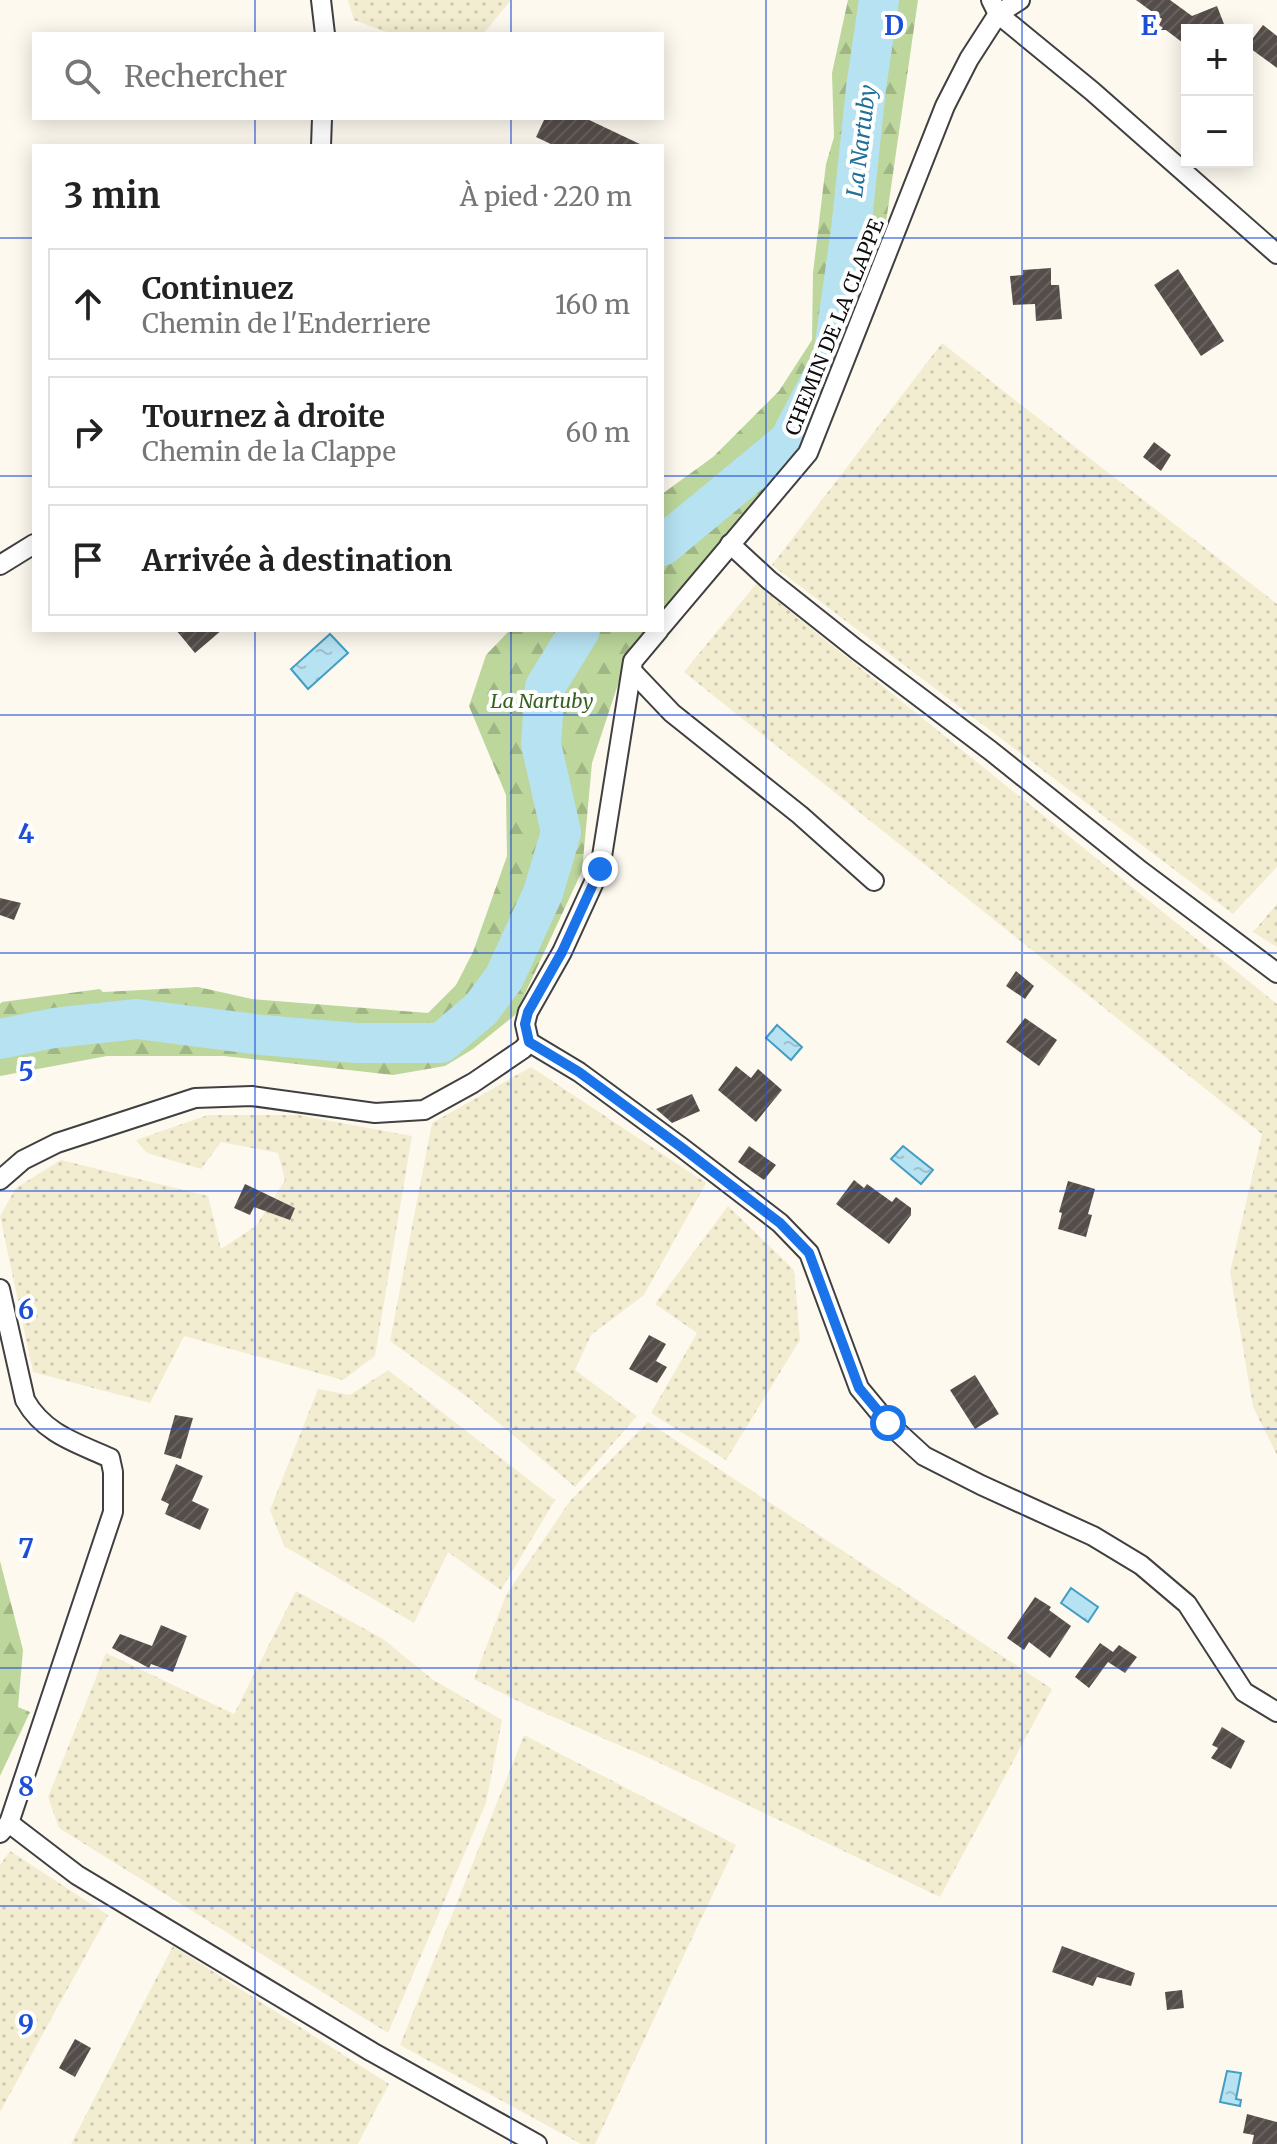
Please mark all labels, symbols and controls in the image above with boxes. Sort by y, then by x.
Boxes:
text: D [884,9,904,42]
text: E [1141,9,1158,42]
map controls [1181,24,1253,168]
button: + [1181,24,1253,96]
search box [32,32,664,120]
icon: search [60,54,104,98]
text: Rechercher [124,57,287,95]
water label: La Nartuby [840,83,882,199]
button: − [1181,96,1253,168]
text: 3 min [64,175,160,217]
text: À pied · 220 m [460,180,632,213]
street label: CHEMIN DE LA CLAPPE [779,215,889,439]
text: Continuez [142,269,293,307]
icon: ahead [66,282,110,326]
text: 160 m [555,288,630,321]
text: Chemin de l'Enderriere [142,307,431,340]
text: Tournez à droite [142,397,385,435]
icon: right [66,410,110,454]
text: 60 m [566,416,630,449]
text: Chemin de la Clappe [142,435,396,468]
icon: arrive [66,538,110,582]
text: Arrivée à destination [142,541,452,579]
park label: La Nartuby [491,688,593,713]
text: 4 [18,817,35,850]
route end [582,851,618,887]
text: 5 [18,1055,34,1088]
text: 6 [18,1293,34,1326]
route start [870,1405,906,1441]
text: 7 [18,1532,34,1565]
text: 8 [18,1770,34,1803]
text: 9 [18,2008,34,2041]

